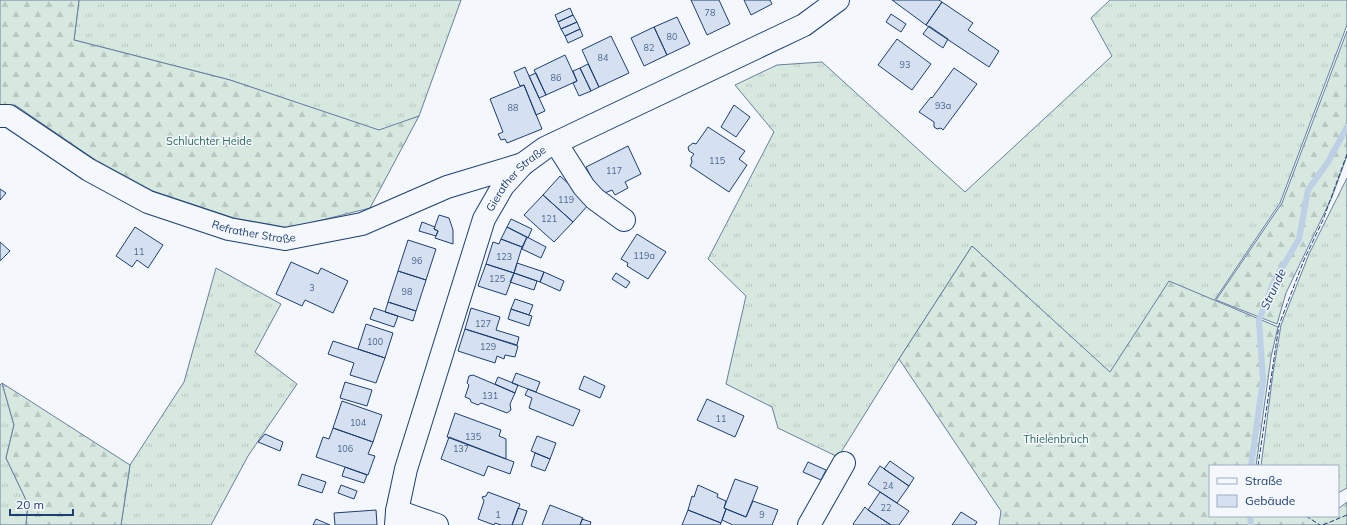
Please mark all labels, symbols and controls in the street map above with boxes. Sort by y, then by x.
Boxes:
house number: 78 [705,7,715,18]
house number: 80 [667,31,677,42]
house number: 82 [644,42,654,53]
house number: 84 [598,52,609,63]
house number: 93 [900,59,910,70]
house number: 86 [551,72,561,83]
house number: 93a [935,100,951,111]
house number: 88 [508,102,518,113]
park label: Schluchter Heide [166,134,252,148]
street label: Gierather Straße [483,143,549,214]
house number: 115 [709,155,726,166]
house number: 117 [606,165,622,176]
house number: 119 [558,194,574,205]
house number: 121 [541,213,557,224]
street label: Refrather Straße [210,217,297,246]
house number: 11 [134,246,144,257]
house number: 119a [633,250,655,261]
house number: 123 [496,251,512,262]
house number: 96 [412,255,422,266]
water label: Strunde [1257,266,1289,312]
house number: 125 [489,273,506,284]
house number: 3 [309,282,315,293]
house number: 98 [402,286,412,297]
house number: 127 [475,318,491,329]
house number: 100 [367,336,383,347]
house number: 129 [480,341,496,352]
house number: 131 [482,390,498,401]
house number: 11 [716,413,726,424]
house number: 104 [350,417,367,428]
house number: 135 [465,431,482,442]
park label: Thielenbruch [1023,432,1089,446]
house number: 106 [337,443,353,454]
house number: 137 [453,443,469,454]
legend [1209,465,1339,517]
text: Straße [1245,473,1282,488]
house number: 24 [883,480,894,491]
scale bar [10,491,73,517]
text: Gebäude [1245,493,1295,508]
text: 20 m [16,497,44,512]
house number: 22 [881,502,891,513]
house number: 1 [495,509,501,520]
house number: 9 [759,509,765,520]

